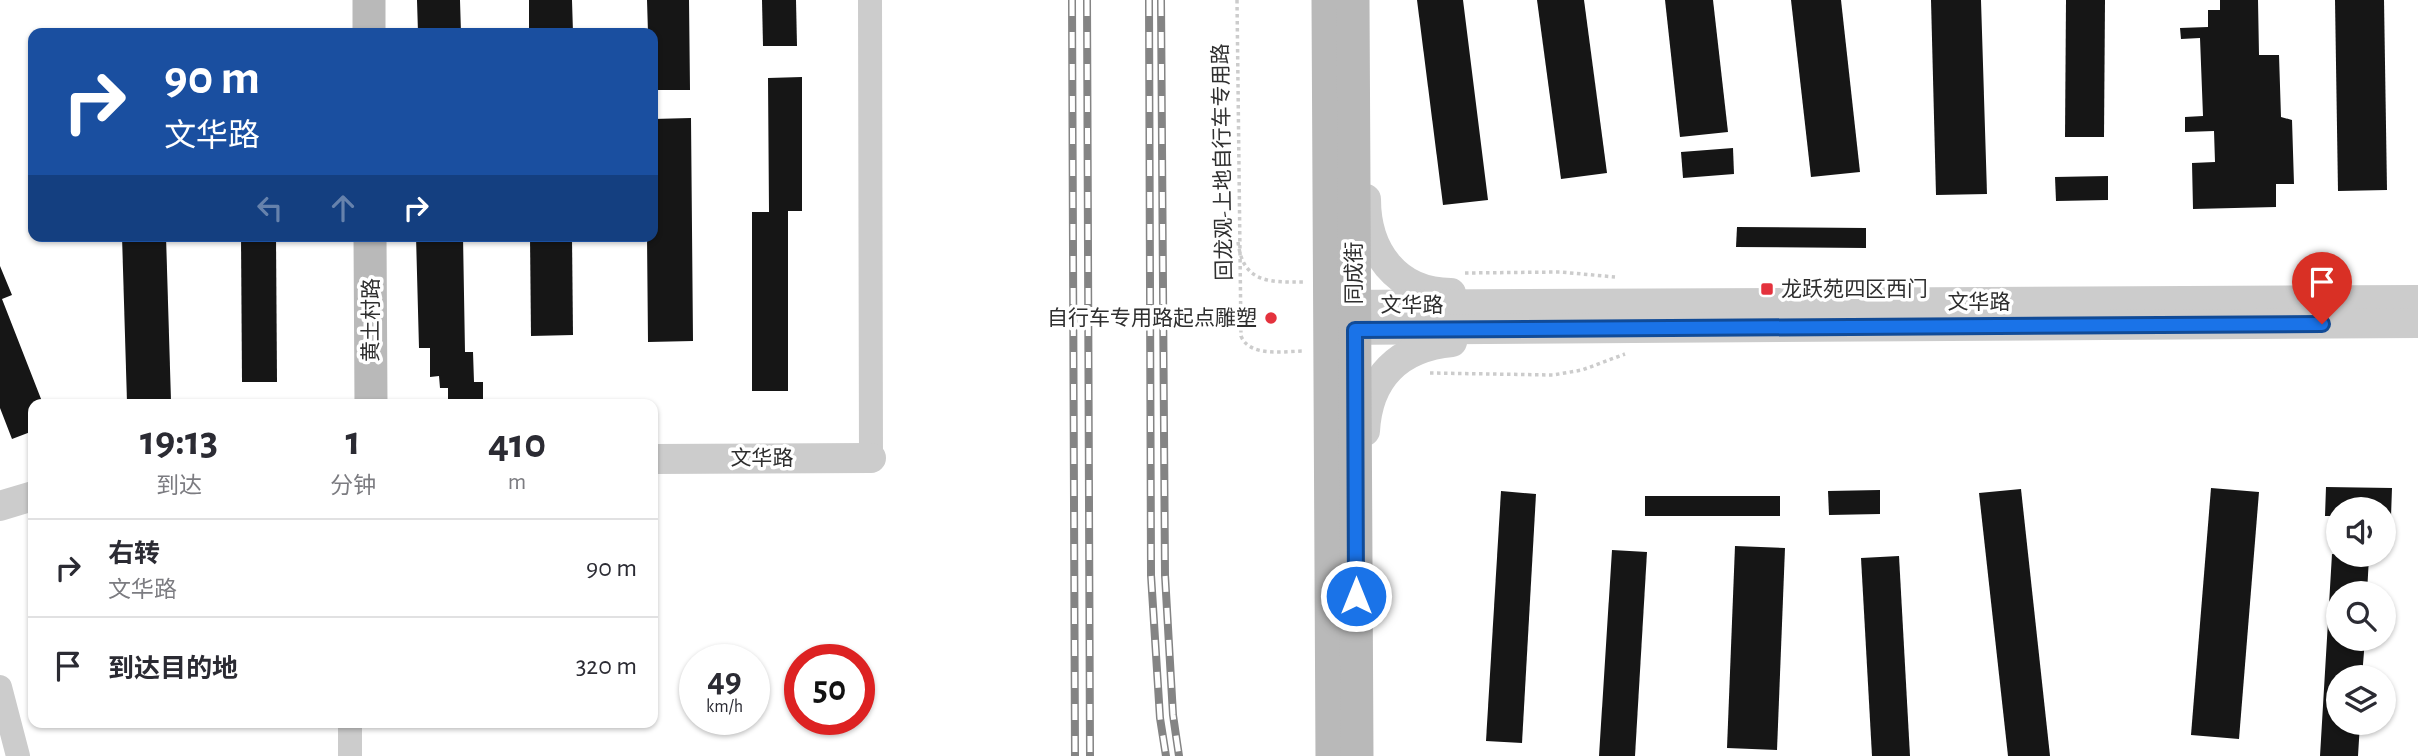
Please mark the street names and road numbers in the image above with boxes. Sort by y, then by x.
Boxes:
street label: 回龙观-上地自行车专用路 [1209,43,1236,281]
street label: 同成街 [1343,242,1365,305]
street label: 黄土村路 [360,278,382,362]
street label: 文华路 [1948,291,2011,313]
street label: 文华路 [1381,294,1444,316]
street label: 文华路 [731,447,794,469]

